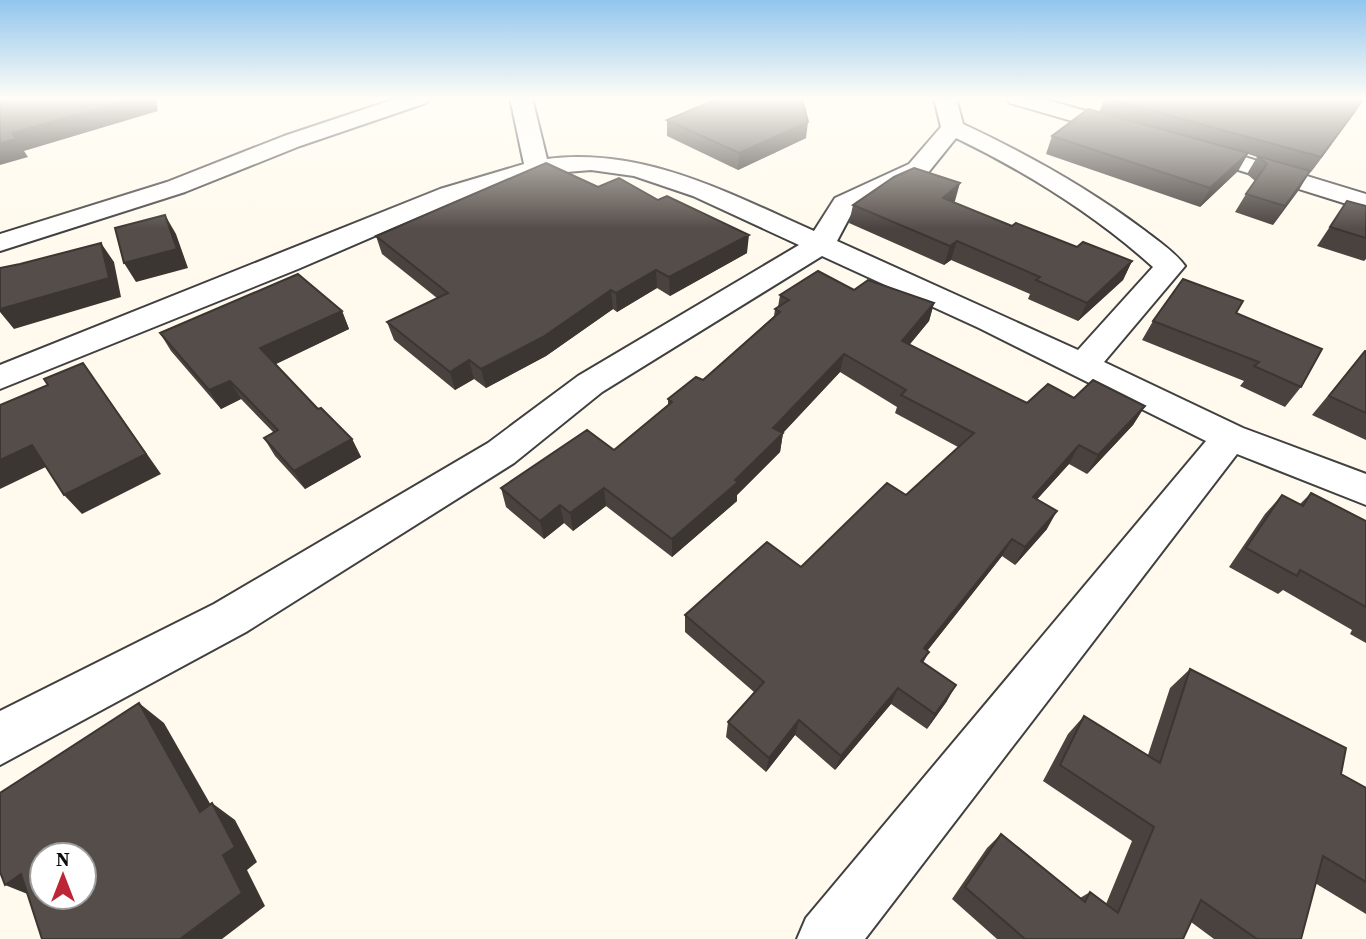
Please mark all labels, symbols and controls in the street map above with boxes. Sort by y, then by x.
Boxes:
north arrow [28,841,98,911]
text: N [56,846,70,872]

